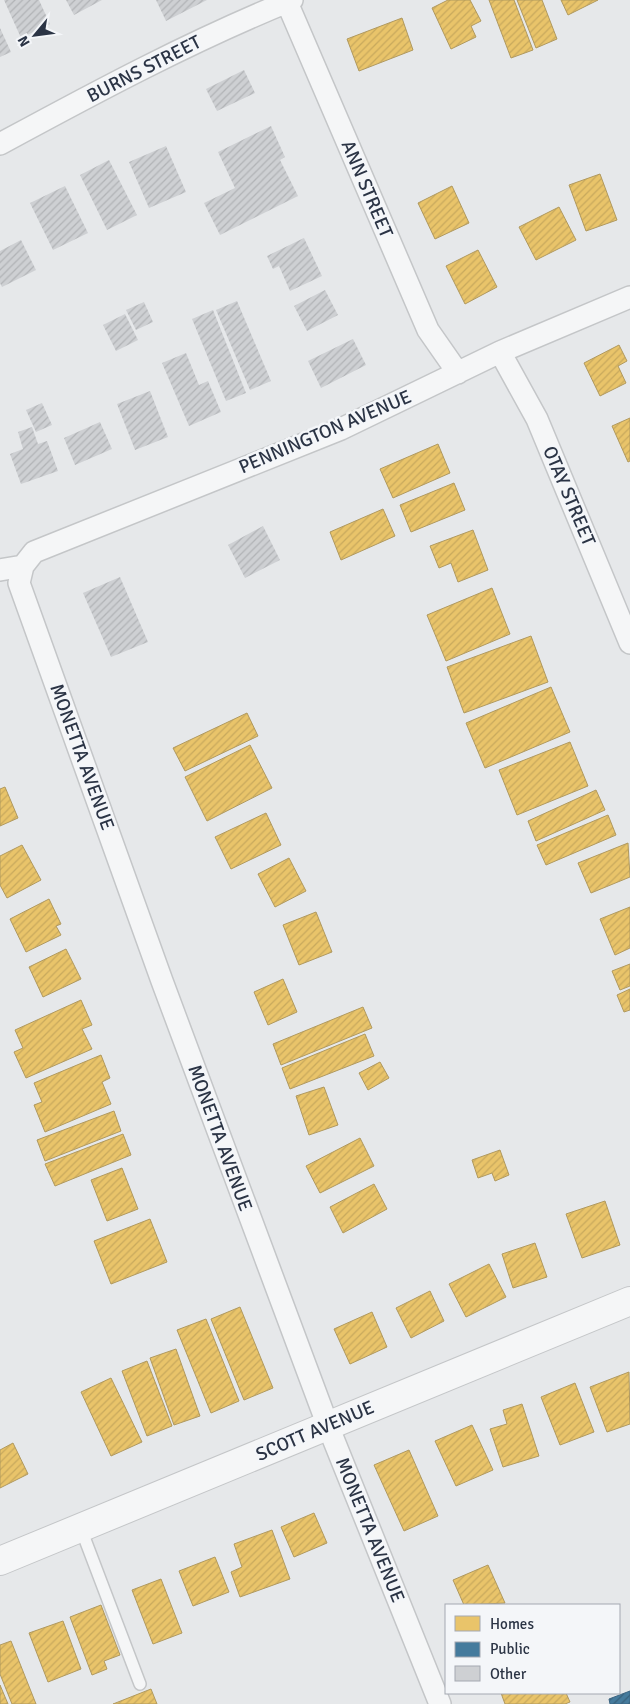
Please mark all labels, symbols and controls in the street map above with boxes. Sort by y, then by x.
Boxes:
north arrow [10,10,60,60]
street label: BURNS STREET [83,30,206,108]
text: N [14,33,34,49]
street label: ANN STREET [336,137,398,242]
street label: PENNINGTON AVENUE [235,385,415,479]
street label: OTAY STREET [537,442,601,550]
street label: MONETTA AVENUE [44,680,120,834]
street label: MONETTA AVENUE [182,1061,258,1215]
street label: SCOTT AVENUE [252,1395,378,1467]
street label: MONETTA AVENUE [330,1454,410,1606]
legend [445,1604,620,1694]
text: Homes [490,1615,534,1633]
text: Public [490,1640,530,1658]
text: Other [490,1665,527,1683]

